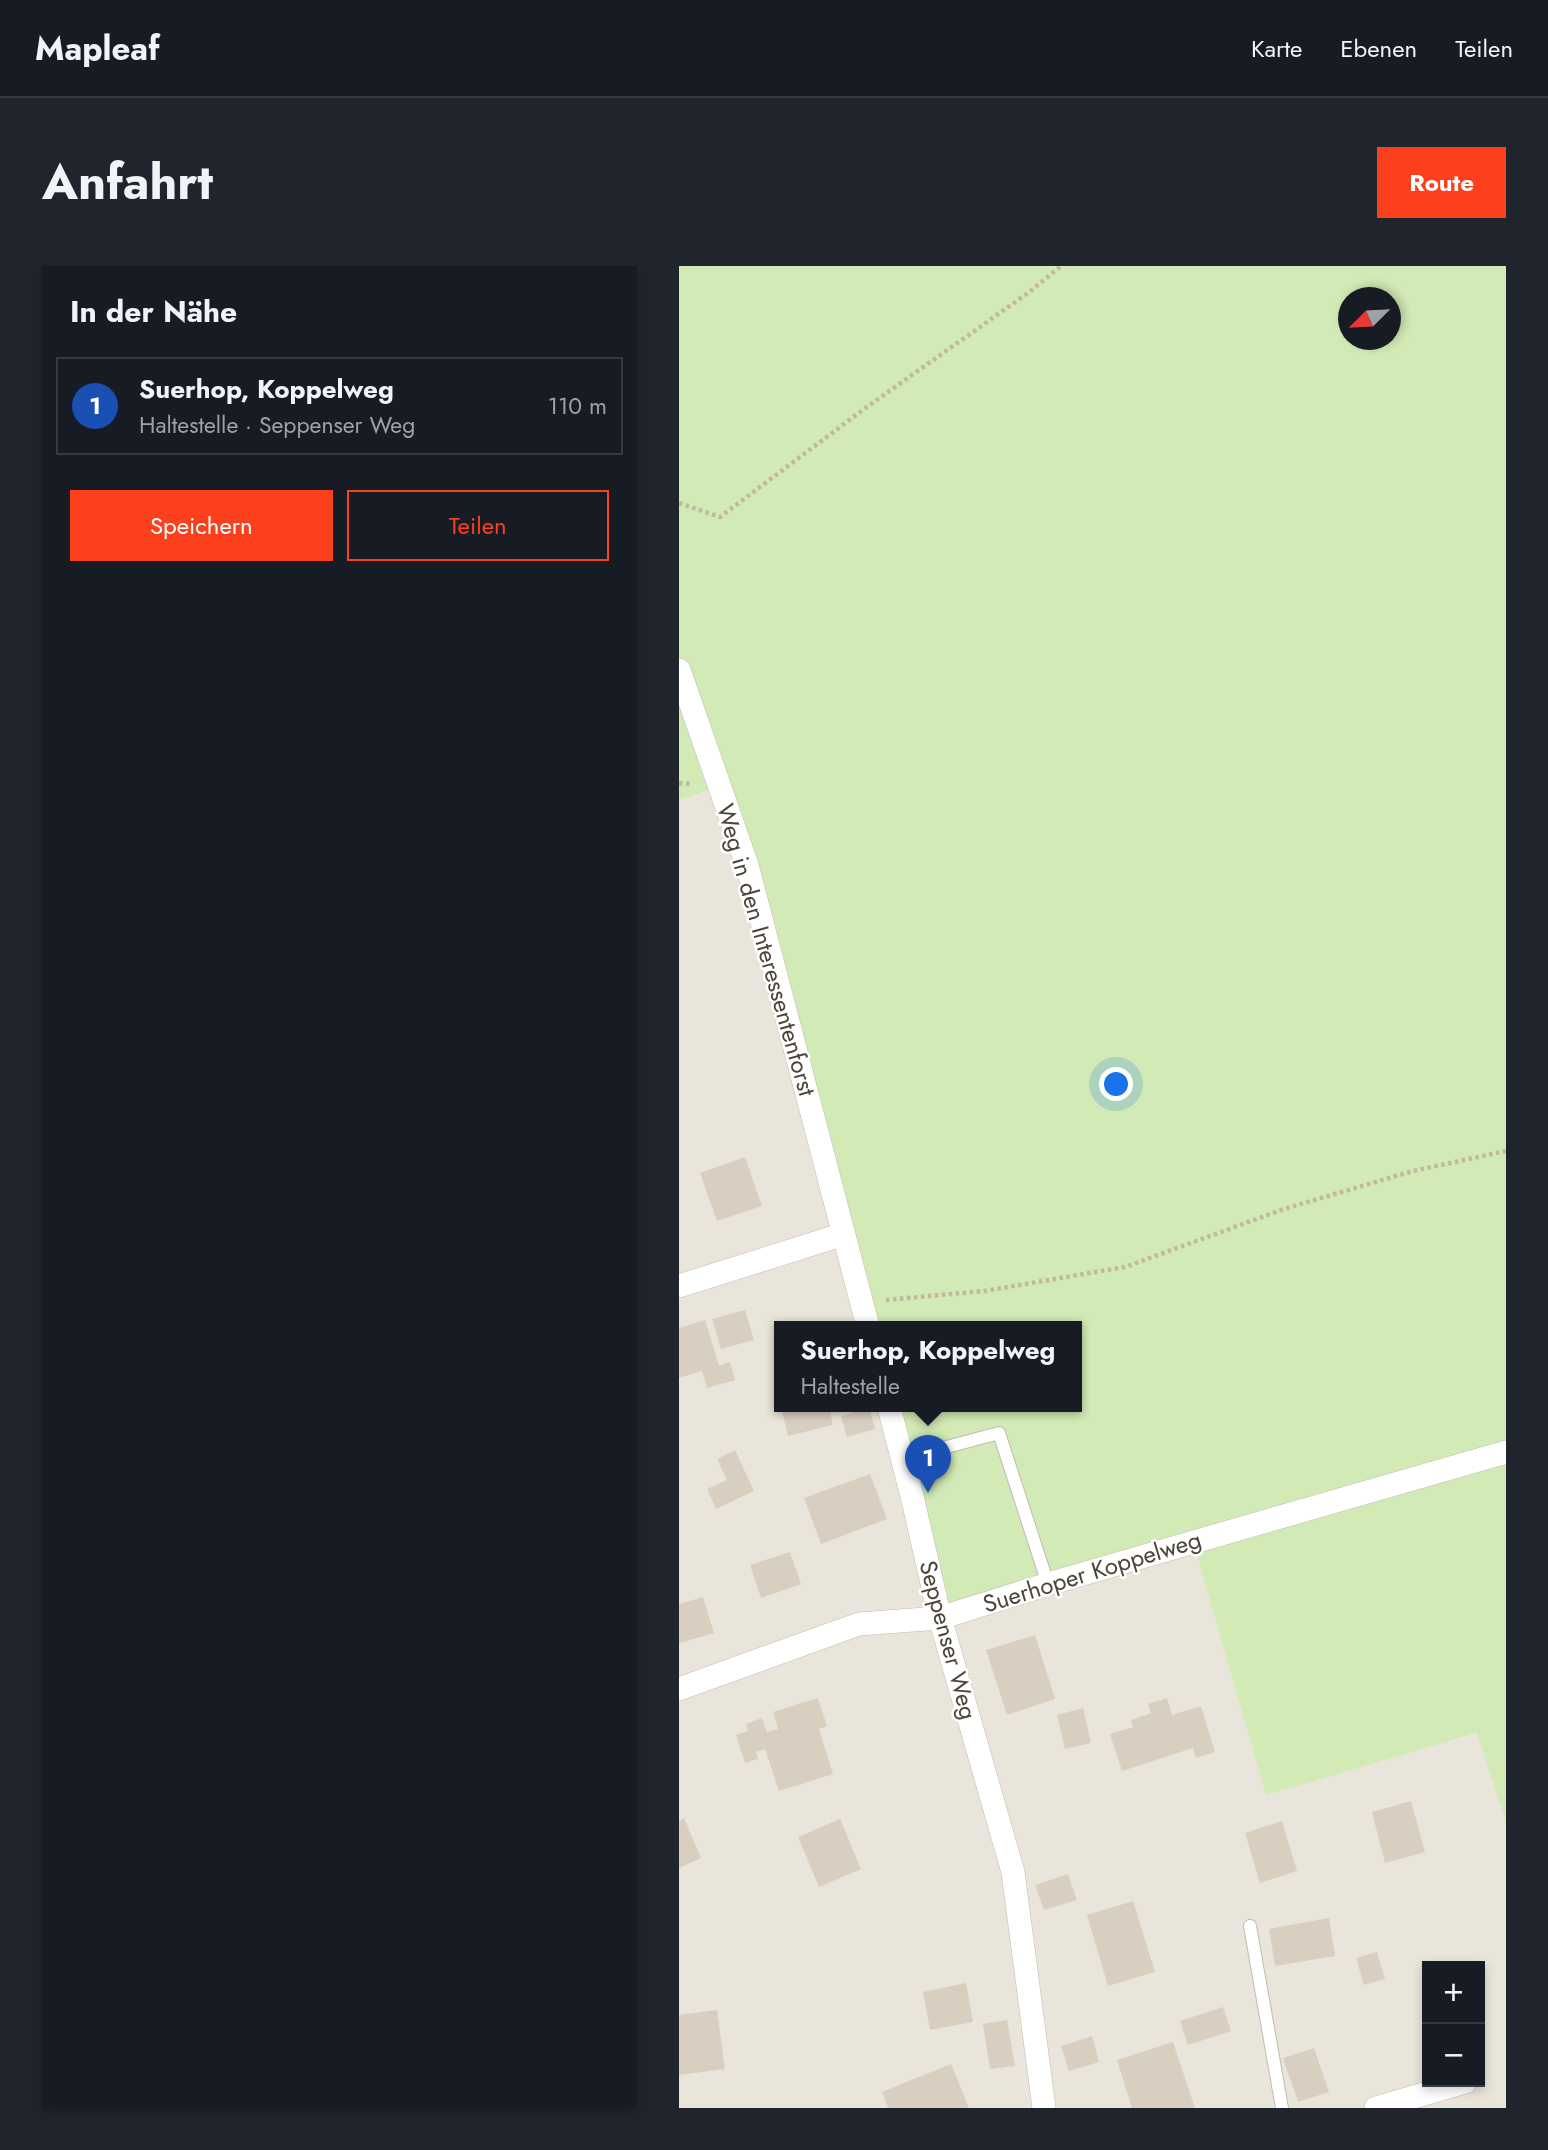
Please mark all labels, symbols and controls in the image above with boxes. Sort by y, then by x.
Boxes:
text: Mapleaf [35,25,160,72]
text: Karte [1251,31,1302,66]
text: Ebenen [1340,31,1417,66]
text: Teilen [1455,31,1513,66]
text: Anfahrt [42,147,213,217]
button: Route [1377,147,1506,218]
north arrow [1338,287,1401,350]
text: In der Nähe [70,290,237,333]
text: Suerhop, Koppelweg [139,370,394,408]
text: 1 [89,389,101,423]
text: 110 m [548,389,607,423]
text: Haltestelle · Seppenser Weg [139,408,415,442]
button: Speichern [70,490,333,561]
button: Teilen [347,490,609,561]
street label: Weg in den Interessentenforst [708,800,825,1100]
your location [1099,1067,1133,1101]
popup [774,1321,1082,1412]
text: Suerhop, Koppelweg [801,1331,1055,1369]
text: Haltestelle [801,1369,900,1403]
pin: 1 [905,1435,951,1493]
street label: Suerhoper Koppelweg [978,1522,1205,1621]
street label: Seppenser Weg [910,1557,987,1723]
map controls [1422,1961,1485,2087]
button: + [1422,1961,1485,2024]
button: − [1422,2024,1485,2087]

